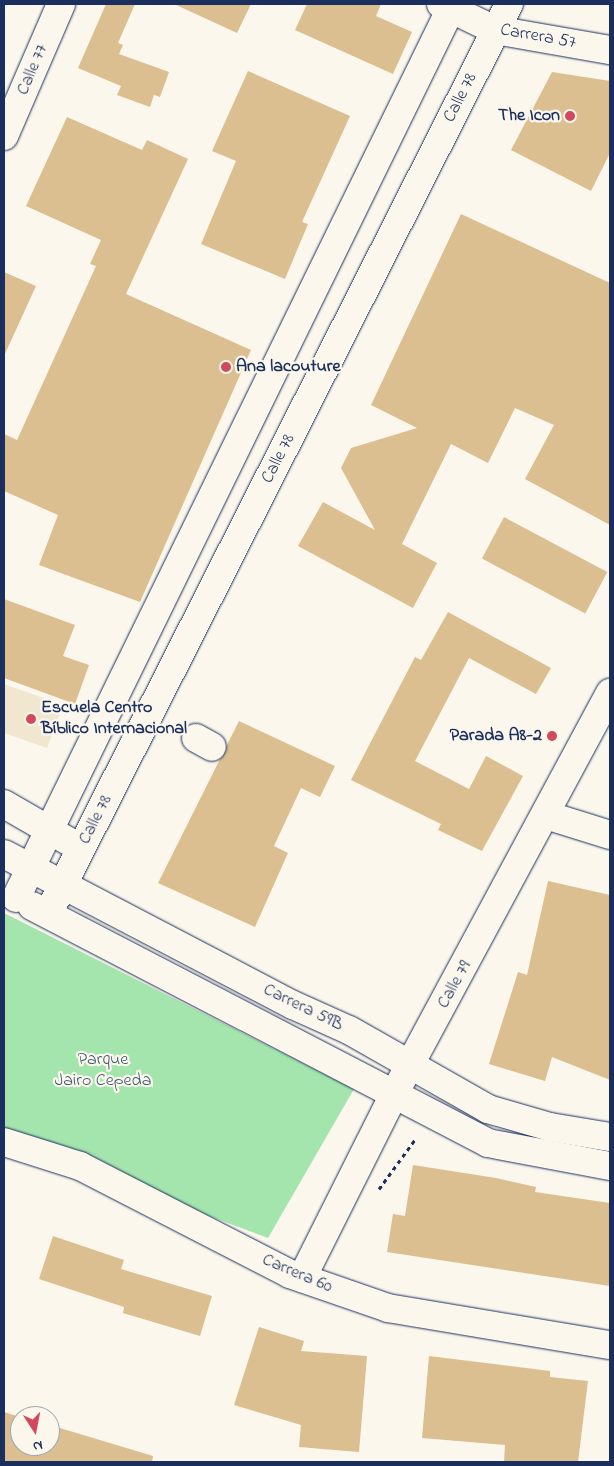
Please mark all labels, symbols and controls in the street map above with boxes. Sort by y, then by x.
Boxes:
street label: Carrera 57 [499,20,577,54]
street label: Calle 77 [13,41,53,99]
street label: Calle 78 [439,70,483,126]
place label: The Icon [498,105,560,127]
marker: The Icon [564,110,576,122]
place label: Ana lacouture [236,356,340,378]
marker: Ana lacouture [220,361,232,373]
street label: Calle 78 [257,431,301,487]
place label: Escuela Centro Bíblico Internacional [41,698,187,741]
marker: Escuela Centro Bíblico Internacional [25,713,37,725]
place label: Parada A8-2 [450,725,542,747]
marker: Parada A8-2 [546,730,558,742]
street label: Calle 78 [74,792,118,848]
street label: Calle 79 [433,957,477,1013]
street label: Carrera 59B [259,979,347,1037]
park label: Parque Jairo Cepeda [55,1050,151,1092]
street label: Carrera 60 [259,1250,335,1298]
north arrow [10,1406,60,1456]
text: N [31,1434,44,1456]

